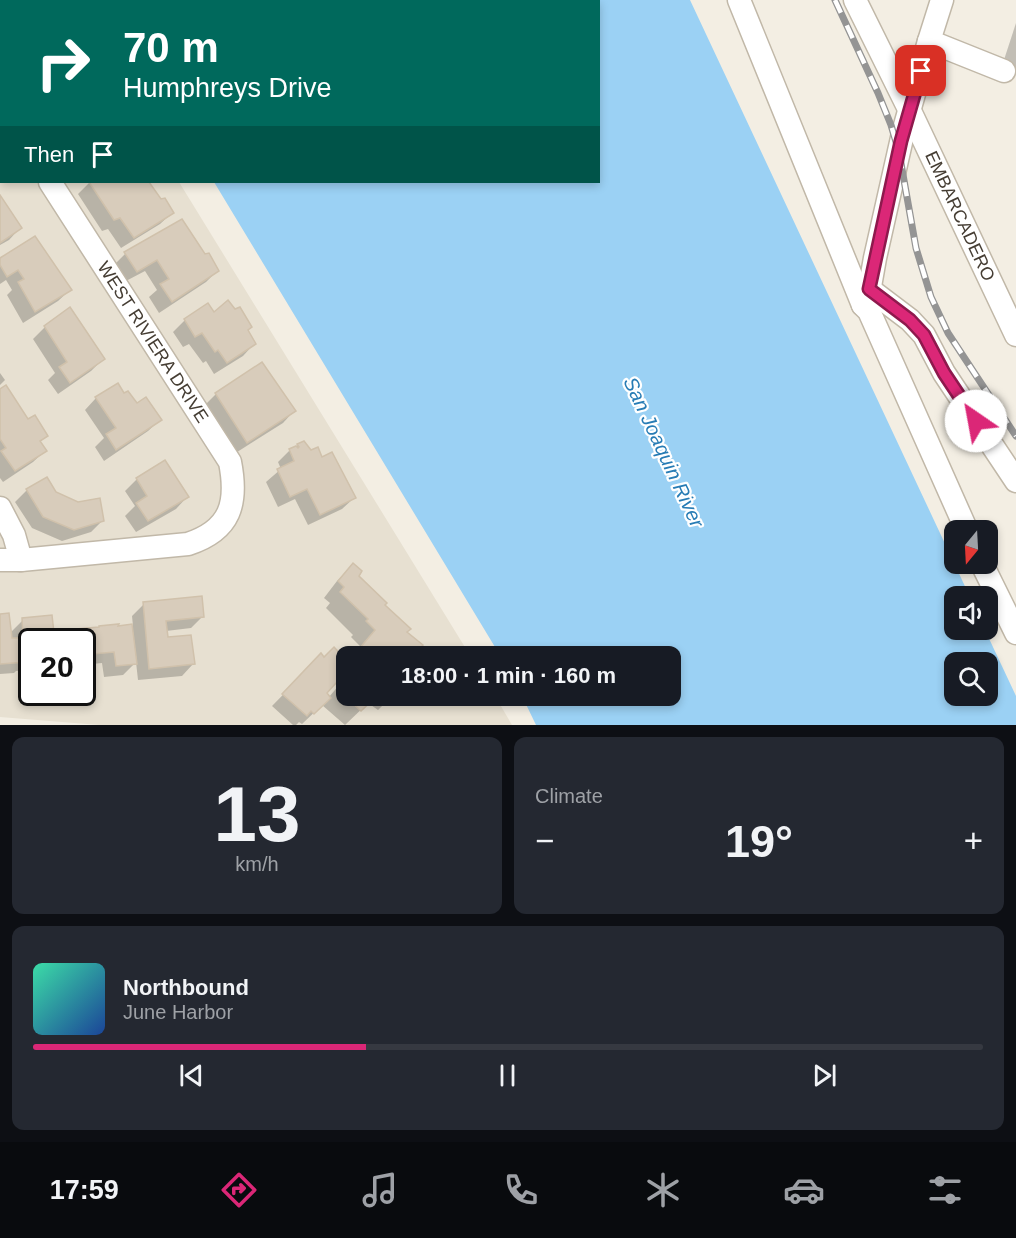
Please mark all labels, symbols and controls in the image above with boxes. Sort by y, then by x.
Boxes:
icon: right [24,24,102,102]
text: 70 m [123,24,219,71]
pin [895,45,946,96]
icon: arrive [904,54,937,87]
text: Humphreys Drive [123,73,332,103]
icon: arrive [86,138,119,171]
text: Then [24,142,74,167]
street label: EMBARCADERO [921,148,999,284]
street label: WEST RIVIERA DRIVE [93,258,213,426]
water label: San Joaquin River [619,373,709,532]
position arrow [944,389,1008,453]
north arrow [944,520,998,574]
map controls [944,520,998,706]
button: sound [944,586,998,640]
speed limit sign: 20 [18,628,96,706]
button: search [944,652,998,706]
text: 18:00 · 1 min · 160 m [401,663,616,688]
text: 13 [214,770,300,858]
text: Climate [535,785,603,807]
text: 19° [725,816,793,867]
text: − [535,822,554,859]
text: + [964,822,983,859]
text: km/h [235,853,279,875]
text: Northbound [123,975,249,1000]
text: June Harbor [123,1001,233,1023]
icon: previous [175,1059,208,1092]
icon: pause [491,1059,524,1092]
icon: next [808,1059,841,1092]
icon: directions [218,1169,260,1211]
icon: music [359,1169,401,1211]
icon: phone [500,1169,542,1211]
icon: climate [642,1169,684,1211]
icon: car [783,1169,825,1211]
icon: filters [924,1169,966,1211]
text: 17:59 [50,1175,119,1205]

